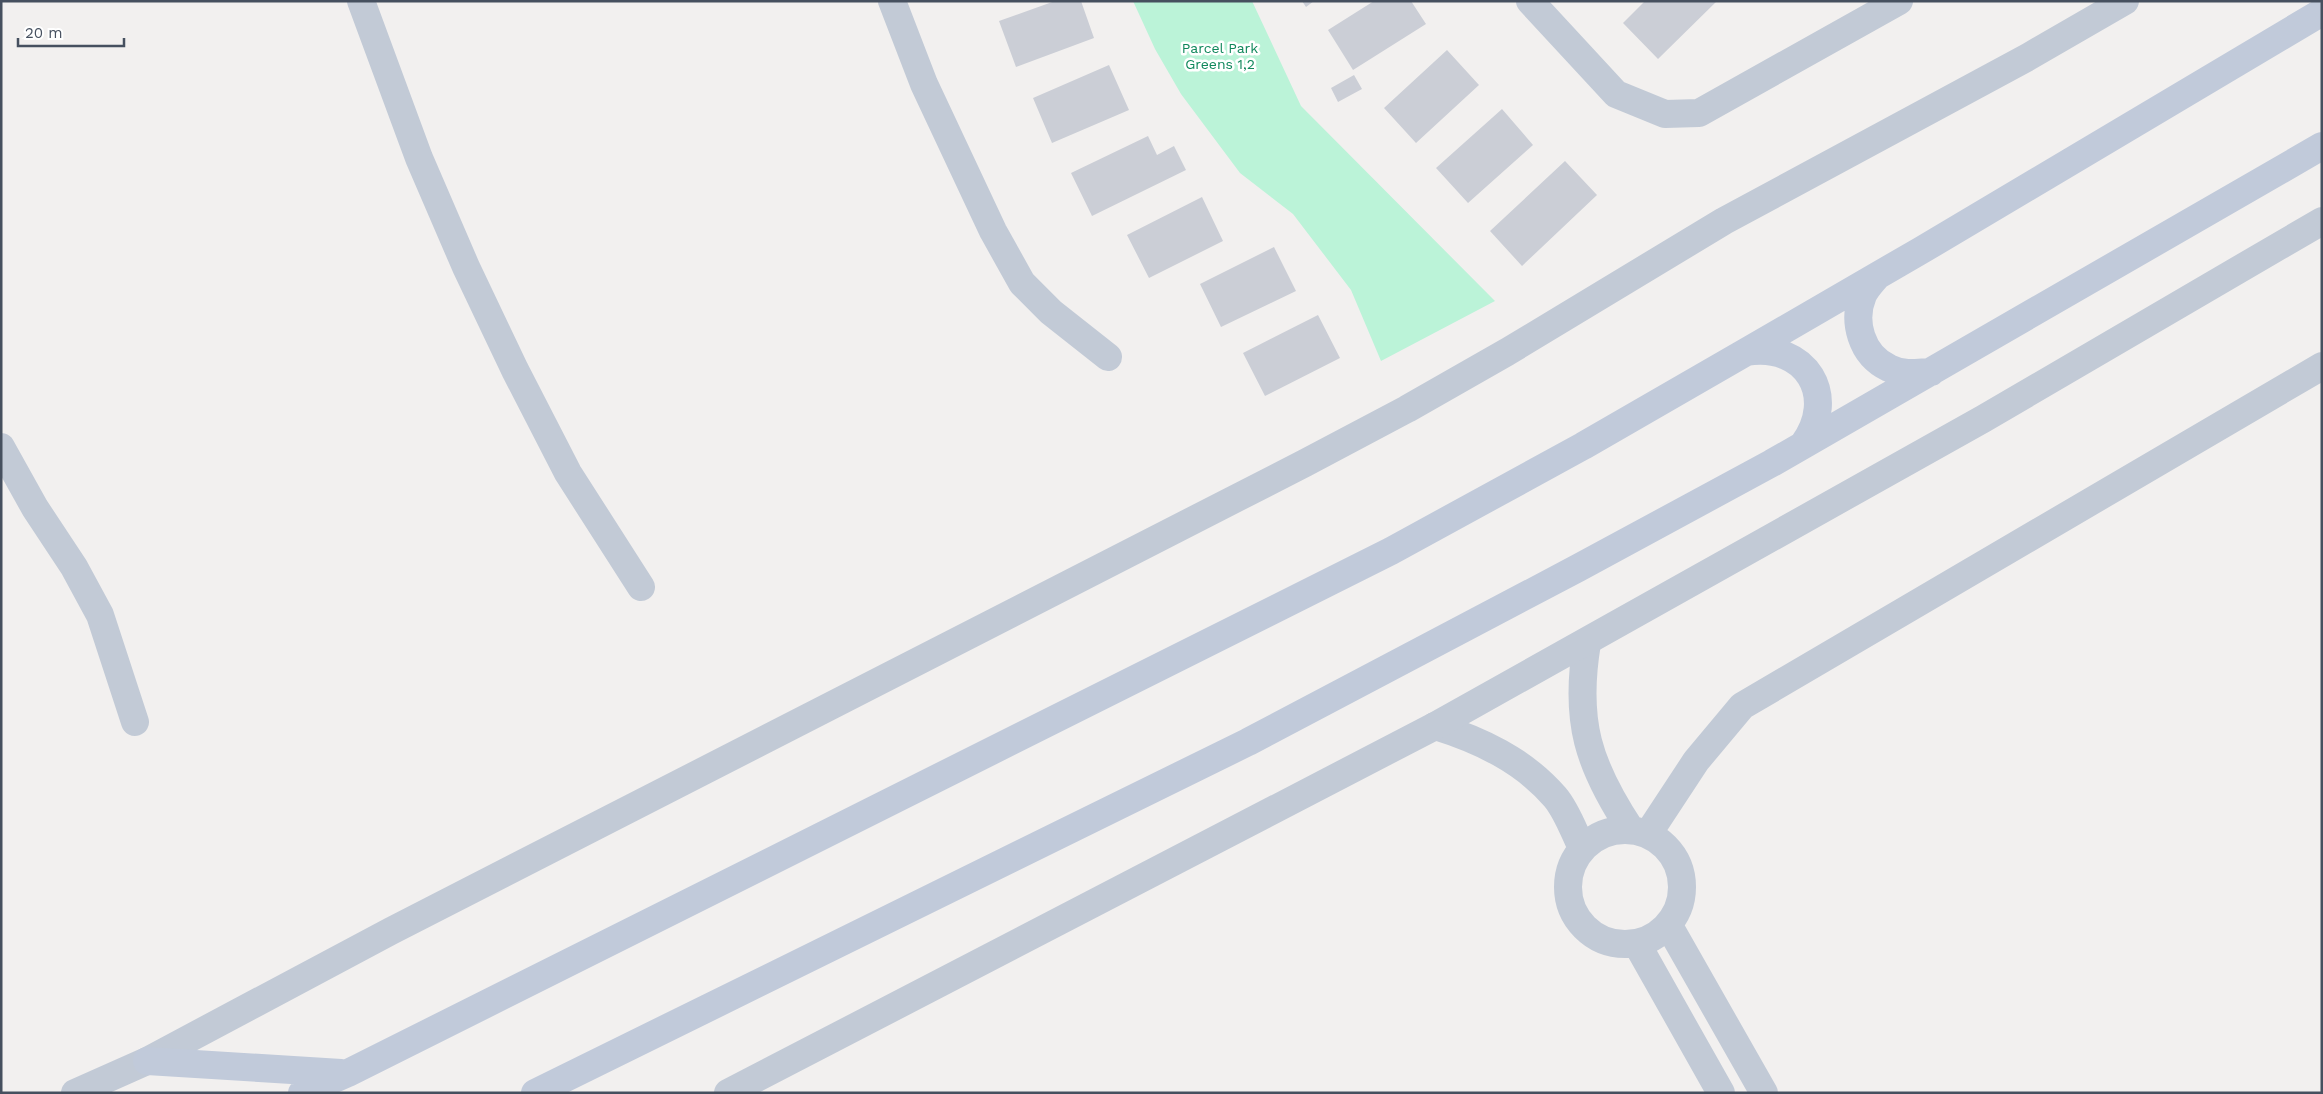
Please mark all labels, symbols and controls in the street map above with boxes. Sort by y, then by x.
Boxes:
scale bar [18,15,124,47]
text: 20 m [25,24,63,42]
park label: Parcel Park Greens 1,2 [1182,40,1258,72]

